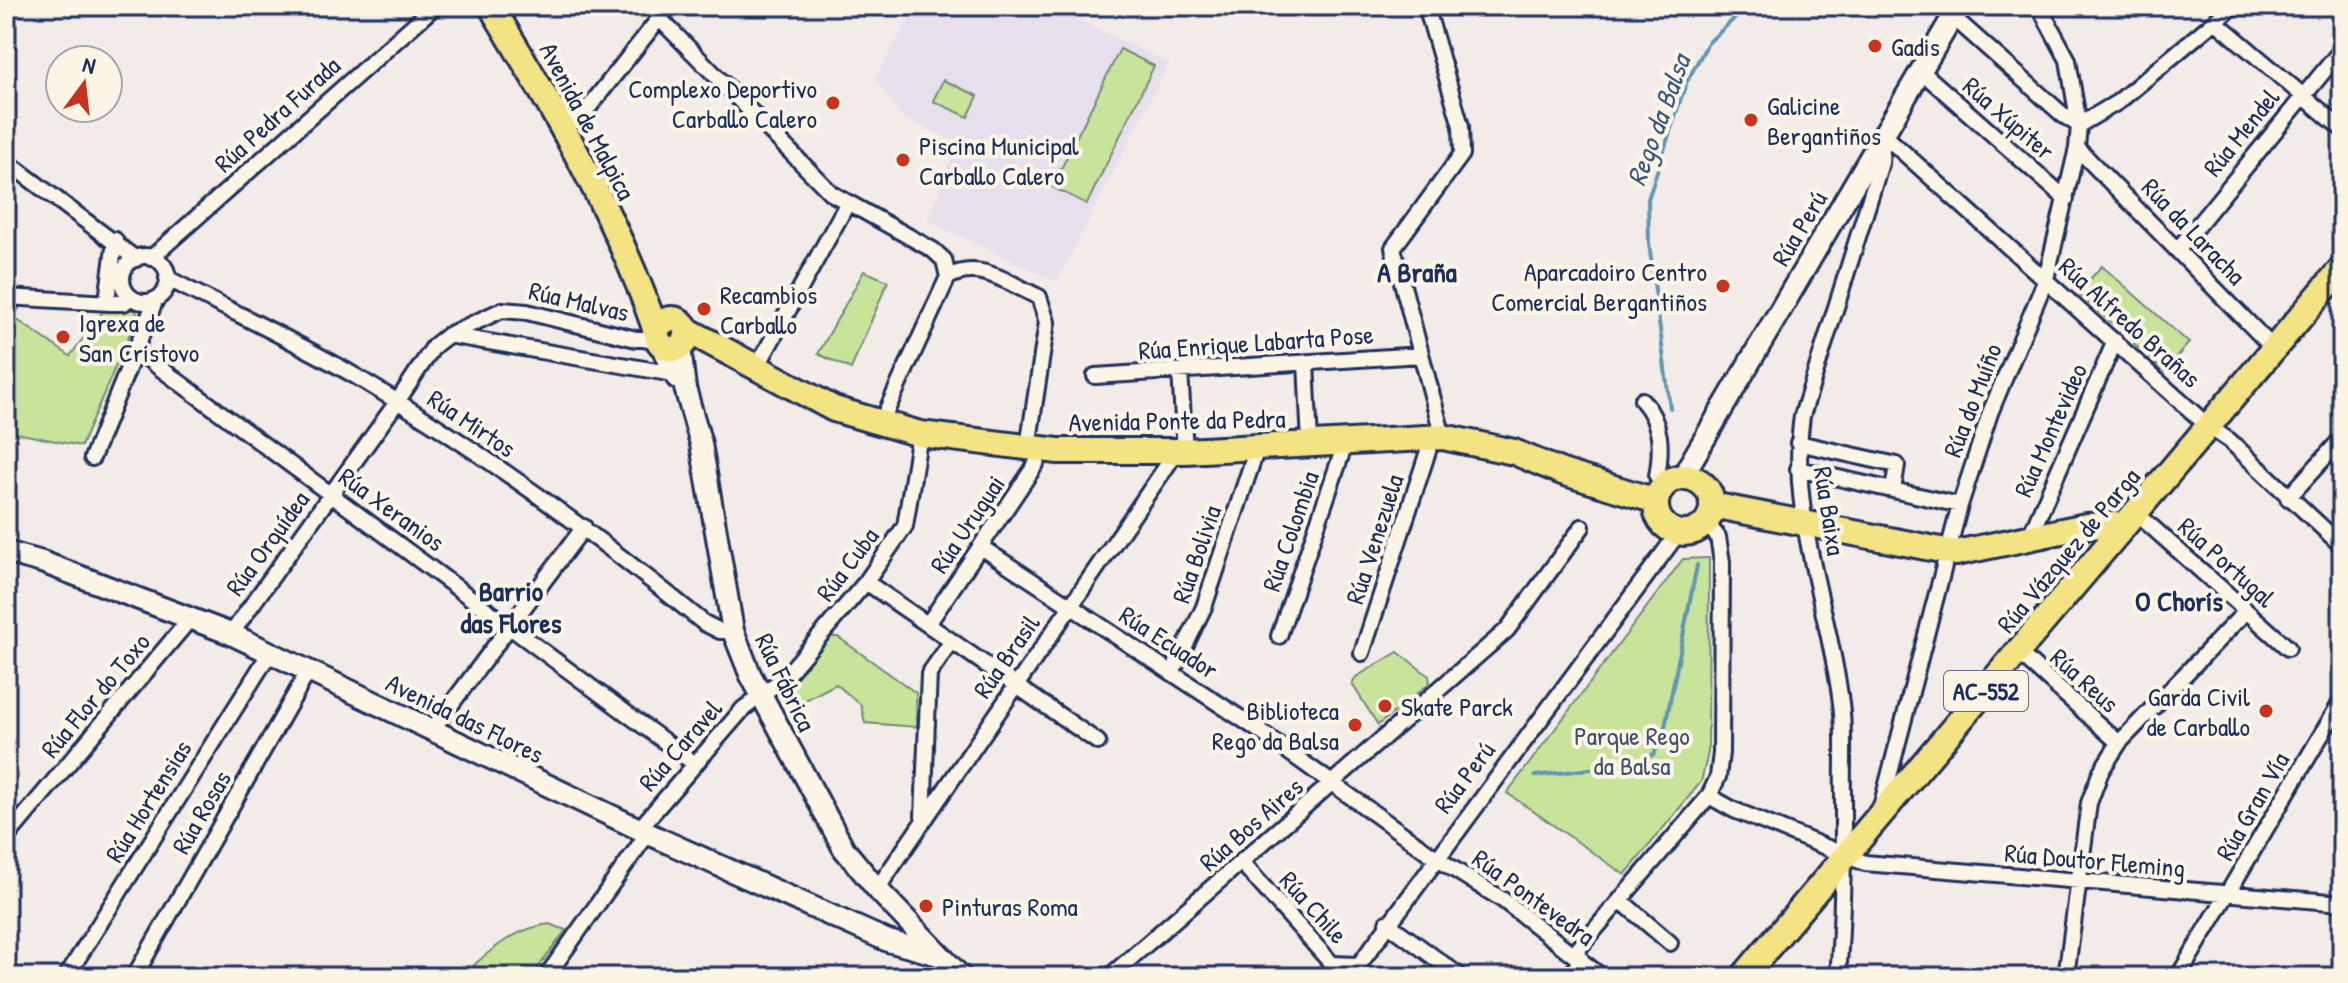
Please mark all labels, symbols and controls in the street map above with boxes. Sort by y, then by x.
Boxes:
place label: Gadis [1891,29,1940,64]
street label: Avenida de Malpica [532,36,644,206]
marker: Gadis [1866,37,1884,55]
north arrow [44,44,124,124]
water label: Rego da Balsa [1617,46,1700,191]
street label: Rúa Pedra Furada [206,48,348,180]
text: N [80,49,99,81]
street label: Rúa Xúpiter [1956,68,2062,168]
place label: Complexo Deportivo Carballo Calero [628,71,817,136]
street label: Rúa Mendel [2195,81,2287,183]
place label: Galicine Bergantiños [1767,88,1881,153]
marker: Complexo Deportivo Carballo Calero [824,94,842,112]
marker: Galicine Bergantiños [1742,111,1760,129]
place label: Piscina Municipal Carballo Calero [919,128,1079,193]
marker: Piscina Municipal Carballo Calero [894,151,912,169]
street label: Rúa da Laracha [2134,170,2254,292]
street label: Rúa Perú [1763,184,1835,272]
street label: Rúa Alfredo Brañas [2052,249,2208,395]
district label: A Braña [1377,253,1457,291]
place label: Aparcadoiro Centro Comercial Bergantiños [1491,254,1707,319]
street label: Rúa Malvas [526,273,632,329]
place label: Recambios Carballo [720,277,817,342]
marker: Aparcadoiro Centro Comercial Bergantiños [1714,277,1732,295]
marker: Recambios Carballo [695,300,713,318]
place label: Igrexa de San Cristovo [79,305,199,370]
street label: Rúa Enrique Labarta Pose [1137,316,1375,368]
marker: Igrexa de San Cristovo [54,328,72,346]
street label: Rúa do Muíño [1934,338,2010,462]
street label: Rúa Montevideo [2005,358,2095,502]
street label: Rúa Mirtos [421,381,523,465]
street label: Avenida Ponte da Pedra [1068,401,1286,439]
street label: Rúa Xeranios [332,459,452,559]
street label: Rúa Vázquez de Parga [1989,460,2147,640]
street label: Rúa Baixa [1806,464,1854,558]
street label: Rúa Colombia [1253,466,1327,596]
street label: Rúa Uruguai [921,468,1013,580]
street label: Rúa Venezuela [1337,470,1411,608]
street label: Rúa Orquídea [217,483,317,603]
street label: Rúa Bolivia [1163,500,1229,608]
street label: Rúa Portugal [2171,509,2283,615]
street label: Rúa Cuba [808,520,886,608]
district label: Barrio das Flores [460,572,562,642]
district label: O Chorís [2135,582,2223,620]
street label: Rúa Ecuador [1113,597,1225,687]
street label: Rúa Brasil [965,607,1047,705]
street label: Rúa Flor do Toxo [32,625,158,765]
street label: Rúa Fábrica [747,627,825,737]
street label: Rúa Reus [2043,640,2127,720]
street label: Avenida das Flores [380,665,550,771]
road number: AC-552 [1944,671,2028,711]
place label: Garda Civil de Carballo [2146,679,2250,744]
place label: Skate Parck [1401,689,1513,724]
street label: Rúa Caravel [630,692,730,798]
place label: Biblioteca Rego da Balsa [1212,693,1339,758]
marker: Skate Parck [1376,697,1394,715]
marker: Garda Civil de Carballo [2257,702,2275,720]
marker: Biblioteca Rego da Balsa [1346,716,1364,734]
park label: Parque Rego da Balsa [1574,718,1690,783]
street label: Rúa Hortensias [97,733,199,869]
street label: Rúa Perú [1425,734,1503,820]
street label: Rúa Gran Vía [2207,746,2297,866]
street label: Rúa Rosas [163,764,239,860]
street label: Rúa Bos Aires [1192,769,1310,879]
street label: Rúa Doutor Fleming [2003,835,2187,885]
street label: Rúa Pontevedra [1466,841,1602,953]
street label: Rúa Chile [1272,863,1356,951]
place label: Pinturas Roma [942,889,1078,924]
marker: Pinturas Roma [917,897,935,915]

